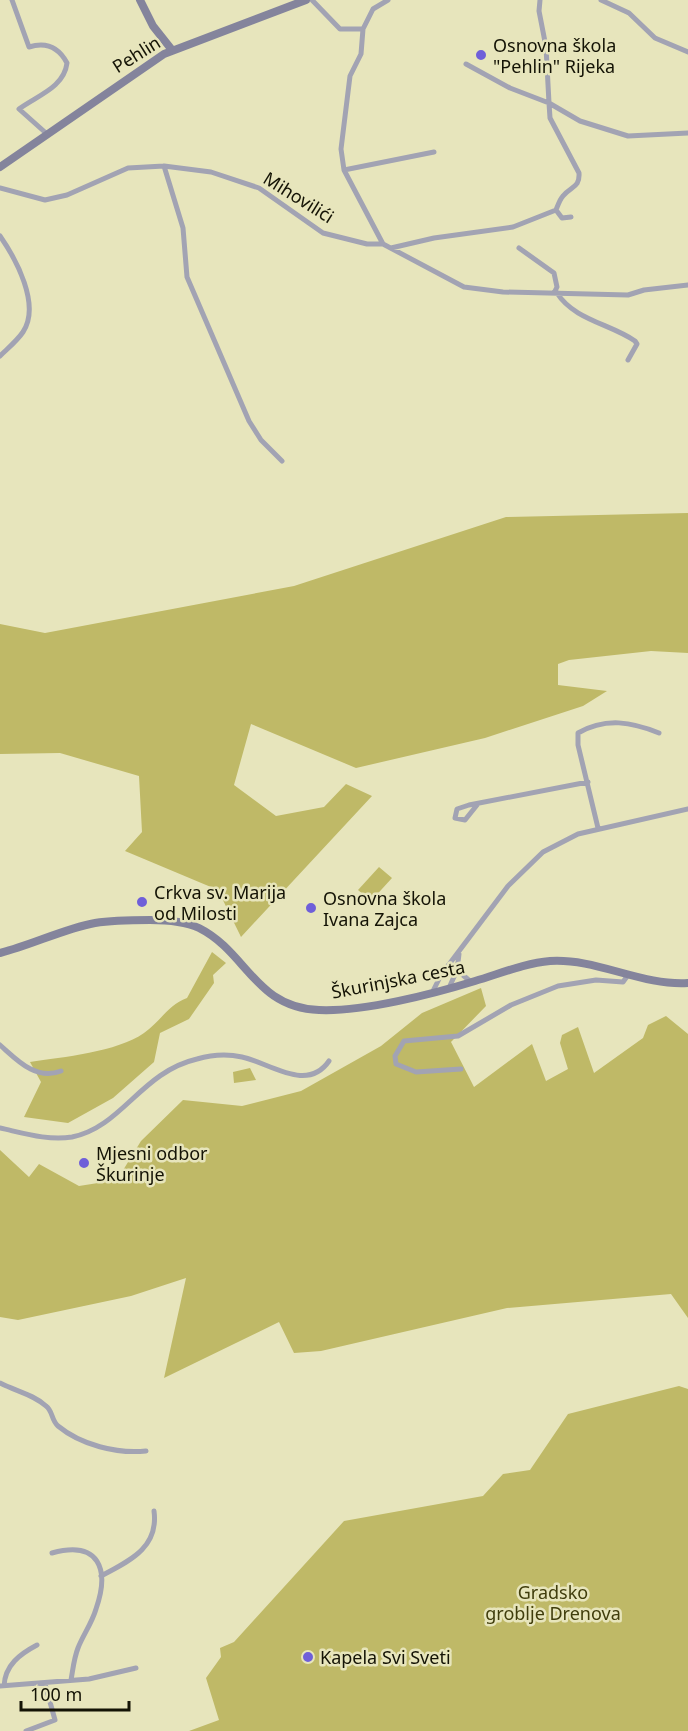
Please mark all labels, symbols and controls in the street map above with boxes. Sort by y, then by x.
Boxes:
street label: Pehlin [107,30,165,78]
place label: Osnovna škola "Pehlin" Rijeka [493,33,616,78]
marker: Osnovna škola "Pehlin" Rijeka [474,48,488,62]
street label: Mihovilići [259,166,339,228]
place label: Crkva sv. Marija od Milosti [154,880,286,925]
place label: Osnovna škola Ivana Zajca [323,886,446,931]
marker: Crkva sv. Marija od Milosti [135,895,149,909]
marker: Osnovna škola Ivana Zajca [304,901,318,915]
street label: Škurinjska cesta [329,954,467,1004]
place label: Mjesni odbor Škurinje [96,1141,208,1186]
marker: Mjesni odbor Škurinje [77,1156,91,1170]
park label: Gradsko groblje Drenova [485,1580,621,1625]
place label: Kapela Svi Sveti [320,1645,451,1669]
marker: Kapela Svi Sveti [301,1650,315,1664]
scale bar [21,1674,129,1712]
text: 100 m [30,1682,82,1706]

